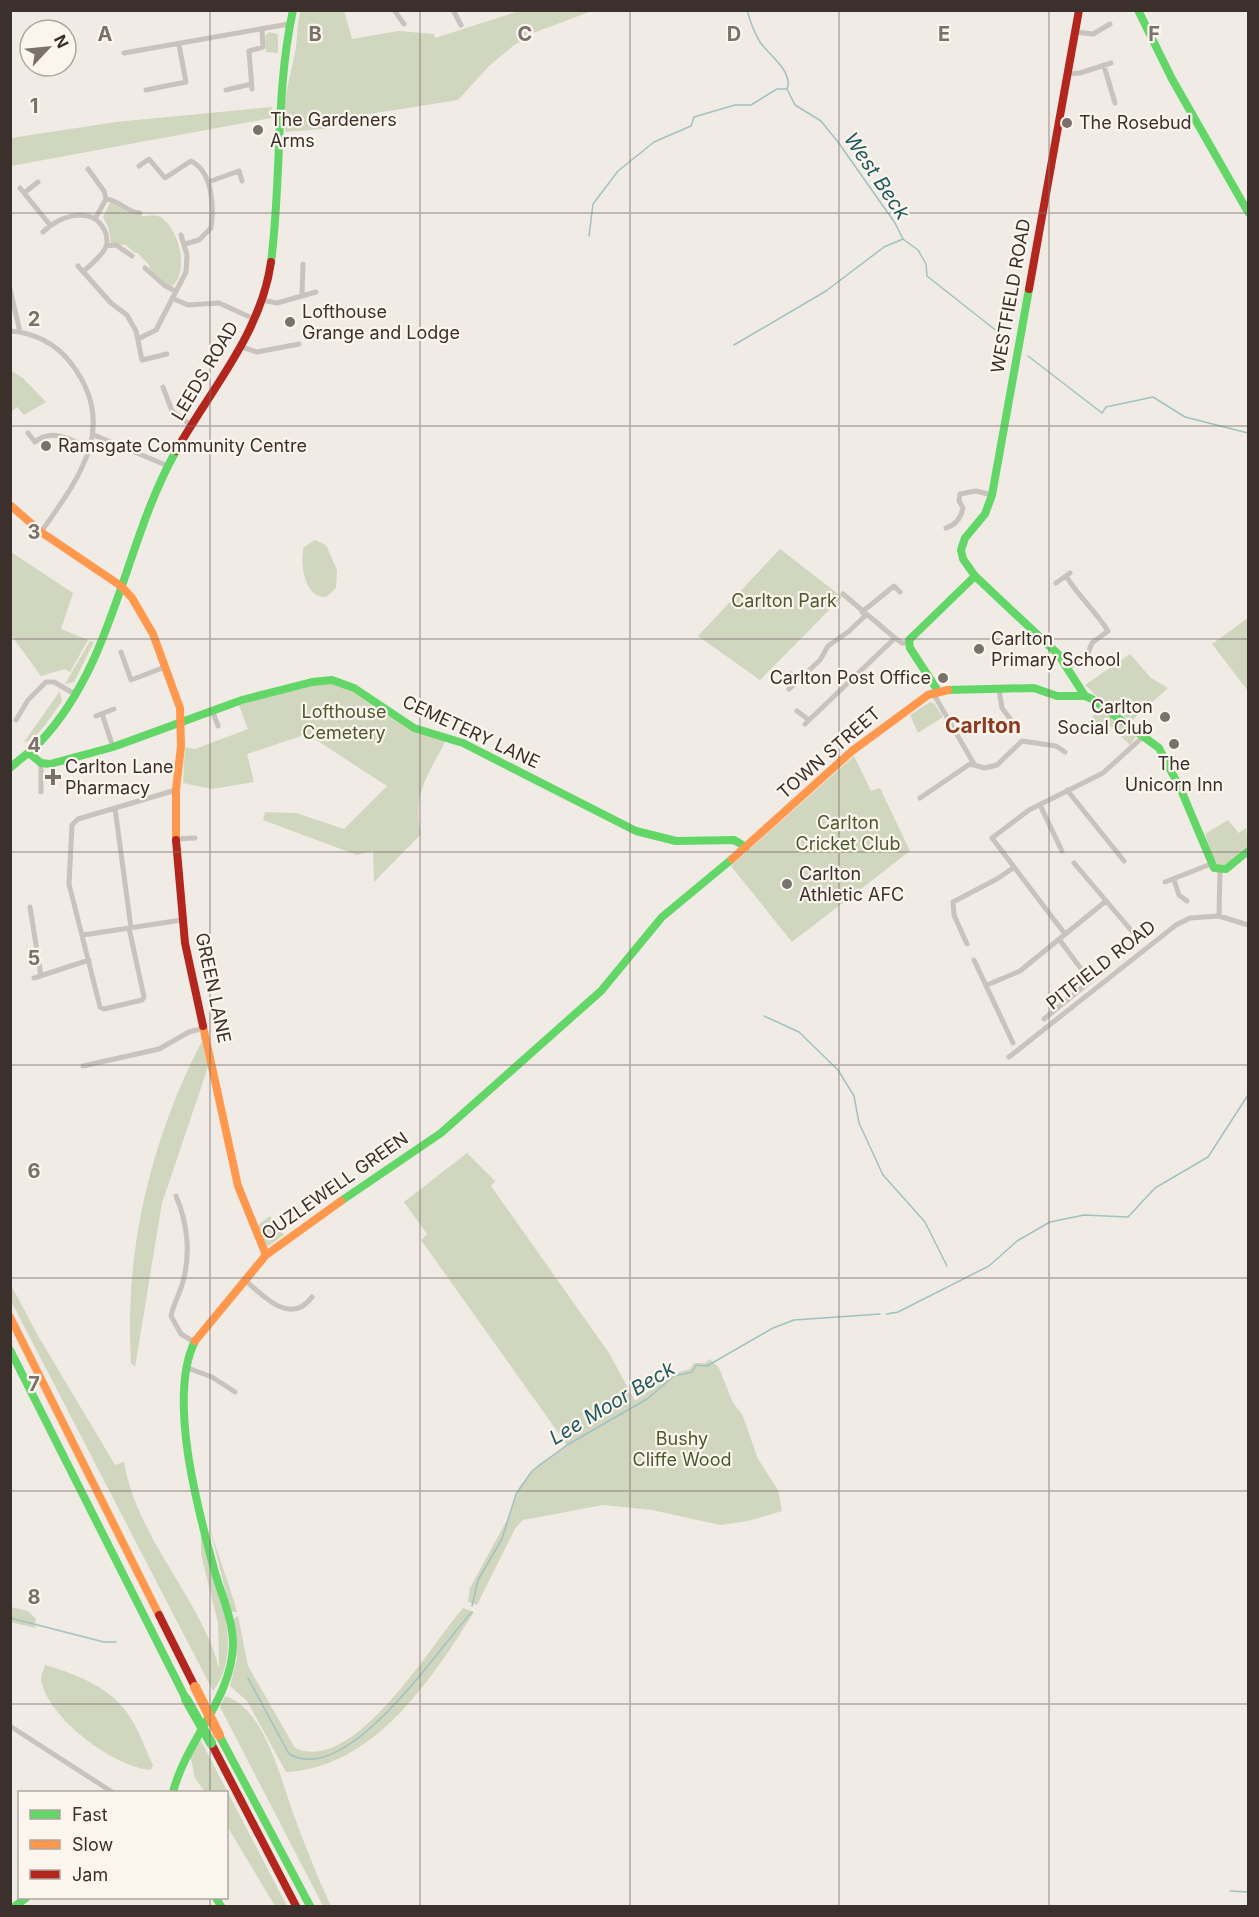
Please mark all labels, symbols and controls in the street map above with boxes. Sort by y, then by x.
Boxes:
north arrow [18,18,78,78]
text: A [98,22,113,46]
text: B [308,22,322,46]
text: C [518,22,532,46]
text: D [727,22,741,46]
text: E [938,22,950,46]
text: F [1148,22,1160,46]
text: N [50,32,73,51]
text: 1 [30,94,38,118]
place label: The Gardeners Arms [270,109,397,151]
place label: The Rosebud [1079,112,1192,133]
marker: The Rosebud [1060,116,1074,130]
marker: The Gardeners Arms [251,123,265,137]
water label: West Beck [839,128,915,225]
street label: WESTFIELD ROAD [987,217,1034,375]
place label: Lofthouse Grange and Lodge [302,301,460,343]
text: 2 [28,307,40,331]
marker: Lofthouse Grange and Lodge [283,315,297,329]
street label: LEEDS ROAD [167,318,242,424]
place label: Ramsgate Community Centre [58,435,307,456]
marker: Ramsgate Community Centre [39,439,53,453]
text: 3 [28,520,40,544]
park label: Carlton Park [731,590,837,611]
place label: Carlton Primary School [991,628,1120,670]
marker: Carlton Primary School [972,642,986,656]
place label: Carlton Post Office [770,667,931,688]
marker: Carlton Post Office [936,671,950,685]
street label: CEMETERY LANE [399,691,543,773]
place label: Carlton Social Club [1057,696,1153,738]
park label: Lofthouse Cemetery [302,701,386,743]
street label: TOWN STREET [773,702,884,803]
marker: Carlton Social Club [1158,710,1172,724]
district label: Carlton [945,713,1021,738]
text: 4 [27,733,41,757]
marker: The Unicorn Inn [1167,737,1181,751]
place label: The Unicorn Inn [1125,753,1223,795]
place label: Carlton Lane Pharmacy [65,756,174,798]
marker: Carlton Lane Pharmacy [46,770,60,784]
park label: Carlton Cricket Club [796,812,900,854]
place label: Carlton Athletic AFC [799,863,904,905]
marker: Carlton Athletic AFC [780,877,794,891]
street label: PITFIELD ROAD [1042,916,1159,1014]
street label: GREEN LANE [192,931,235,1045]
text: 5 [28,946,40,970]
street label: OUZLEWELL GREEN [258,1127,412,1244]
text: 6 [28,1159,41,1183]
water label: Lee Moor Beck [545,1356,680,1450]
text: 7 [28,1372,40,1396]
park label: Bushy Cliffe Wood [633,1428,731,1470]
text: 8 [27,1585,41,1609]
legend [18,1791,228,1899]
text: Fast [72,1804,108,1825]
text: Slow [72,1834,113,1855]
text: Jam [72,1864,108,1885]

